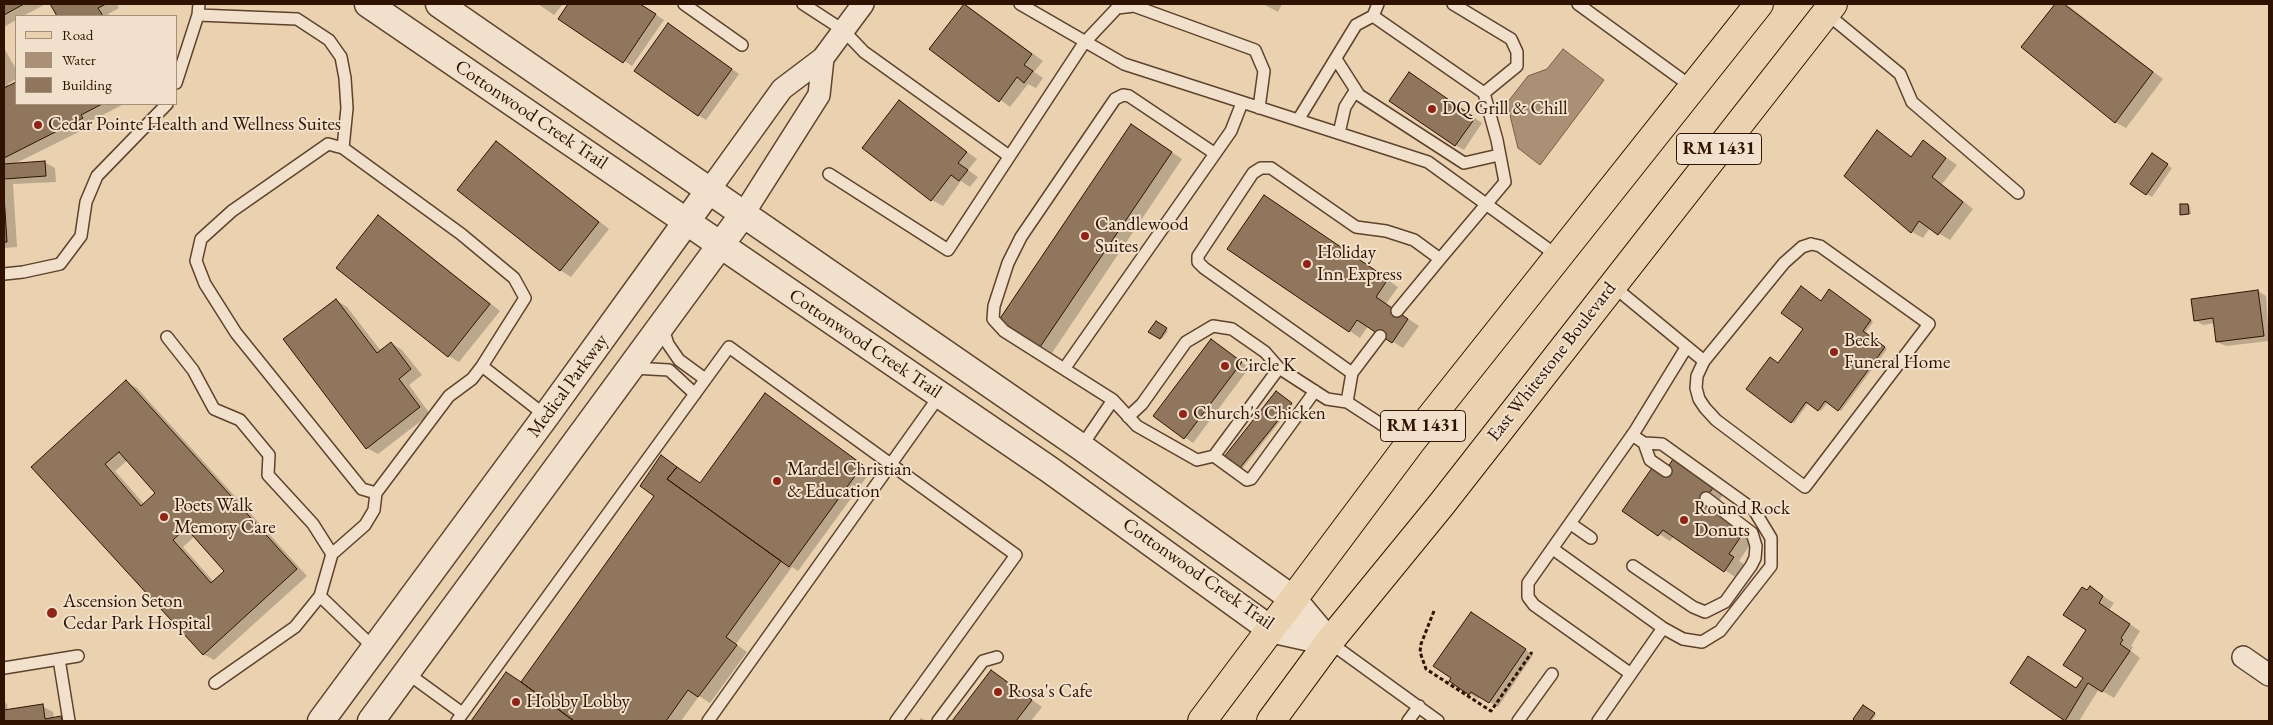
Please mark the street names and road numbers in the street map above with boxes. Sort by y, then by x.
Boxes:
street label: Cottonwood Creek Trail [450,55,612,175]
road number: RM 1431 [1676,134,1762,164]
street label: East Whitestone Boulevard [1483,278,1621,446]
street label: Cottonwood Creek Trail [784,284,946,404]
street label: Medical Parkway [523,330,613,442]
road number: RM 1431 [1380,411,1466,442]
street label: Cottonwood Creek Trail [1118,513,1278,635]

